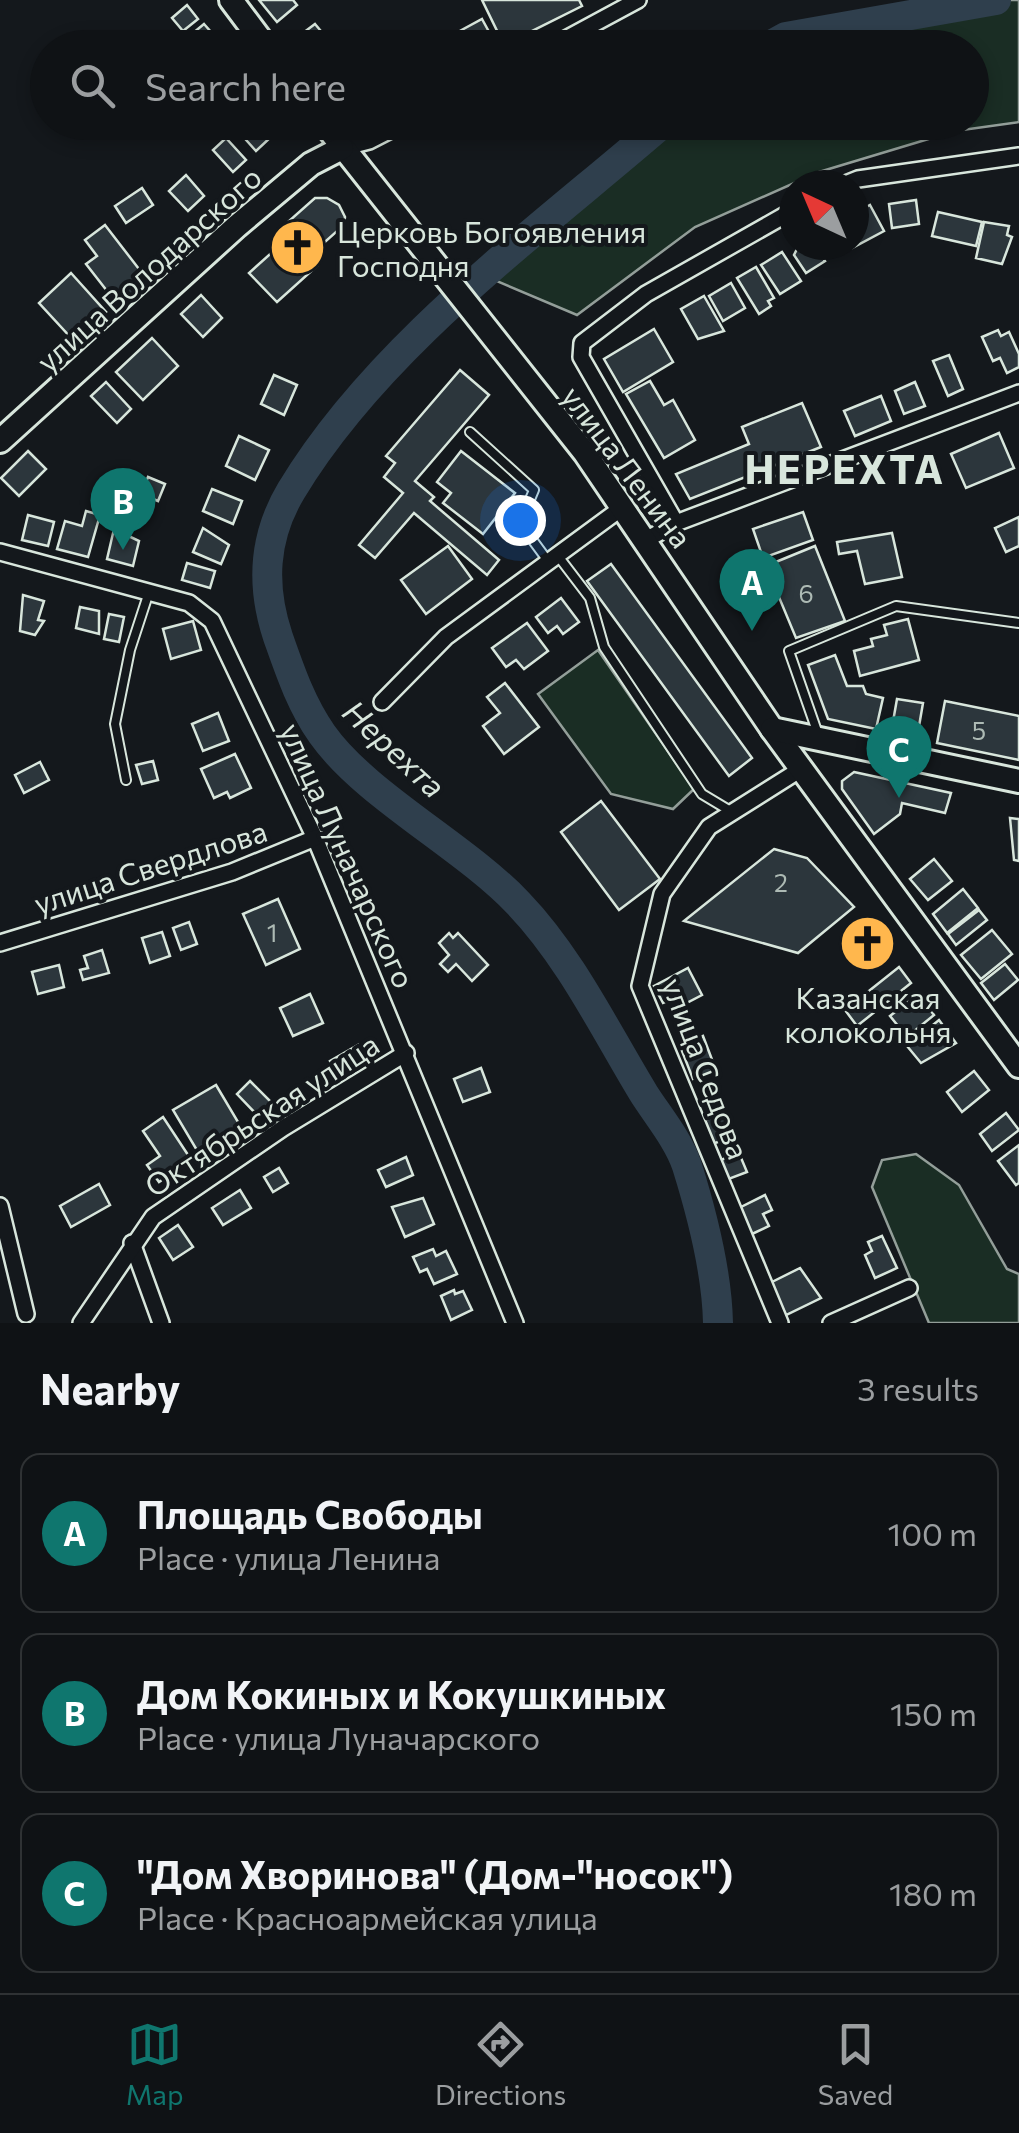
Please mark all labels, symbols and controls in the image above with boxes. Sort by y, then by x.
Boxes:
search box [30,30,989,140]
icon: search [65,58,120,113]
text: Search here [145,62,346,109]
street label: улица Володарского [28,157,268,379]
north arrow [779,170,869,260]
place label: Церковь Богоявления Господня [337,212,646,283]
church icon: Церковь Богоявления Господня [268,217,328,277]
street label: улица Ленина [555,378,701,554]
district label: НЕРЕХТА [745,443,945,492]
pin: B [90,468,156,550]
your location [495,495,546,546]
pin: A [720,548,784,631]
house number: 6 [798,578,814,608]
water label: Нерехта [336,691,454,805]
house number: 5 [972,715,986,745]
pin: C [866,716,932,798]
street label: улица Луначарского [274,717,424,993]
street label: улица Свердлова [29,811,271,921]
house number: 2 [774,867,788,897]
church icon: Казанская колокольня [838,914,898,974]
house number: 1 [267,917,277,947]
street label: улица Седова [655,972,759,1164]
place label: Казанская колокольня [785,978,951,1049]
street label: Октябрьская улица [137,1025,385,1203]
text: Nearby [40,1362,180,1414]
text: 3 results [857,1368,979,1408]
text: Площадь Свободы [137,1490,483,1537]
text: A [63,1513,86,1553]
text: 100 m [888,1513,977,1553]
text: Place · улица Ленина [137,1537,440,1577]
text: Дом Кокиных и Кокушкиных [137,1670,666,1717]
text: B [64,1693,85,1733]
text: 150 m [890,1693,977,1733]
text: Place · улица Луначарского [137,1717,540,1757]
text: "Дом Хворинова" (Дом-"носок") [137,1850,733,1897]
text: C [64,1873,85,1913]
text: 180 m [889,1873,977,1913]
text: Place · Красноармейская улица [137,1897,598,1937]
tab: Map [126,2017,183,2111]
tab: Directions [435,2017,566,2111]
tab: Saved [818,2017,893,2111]

